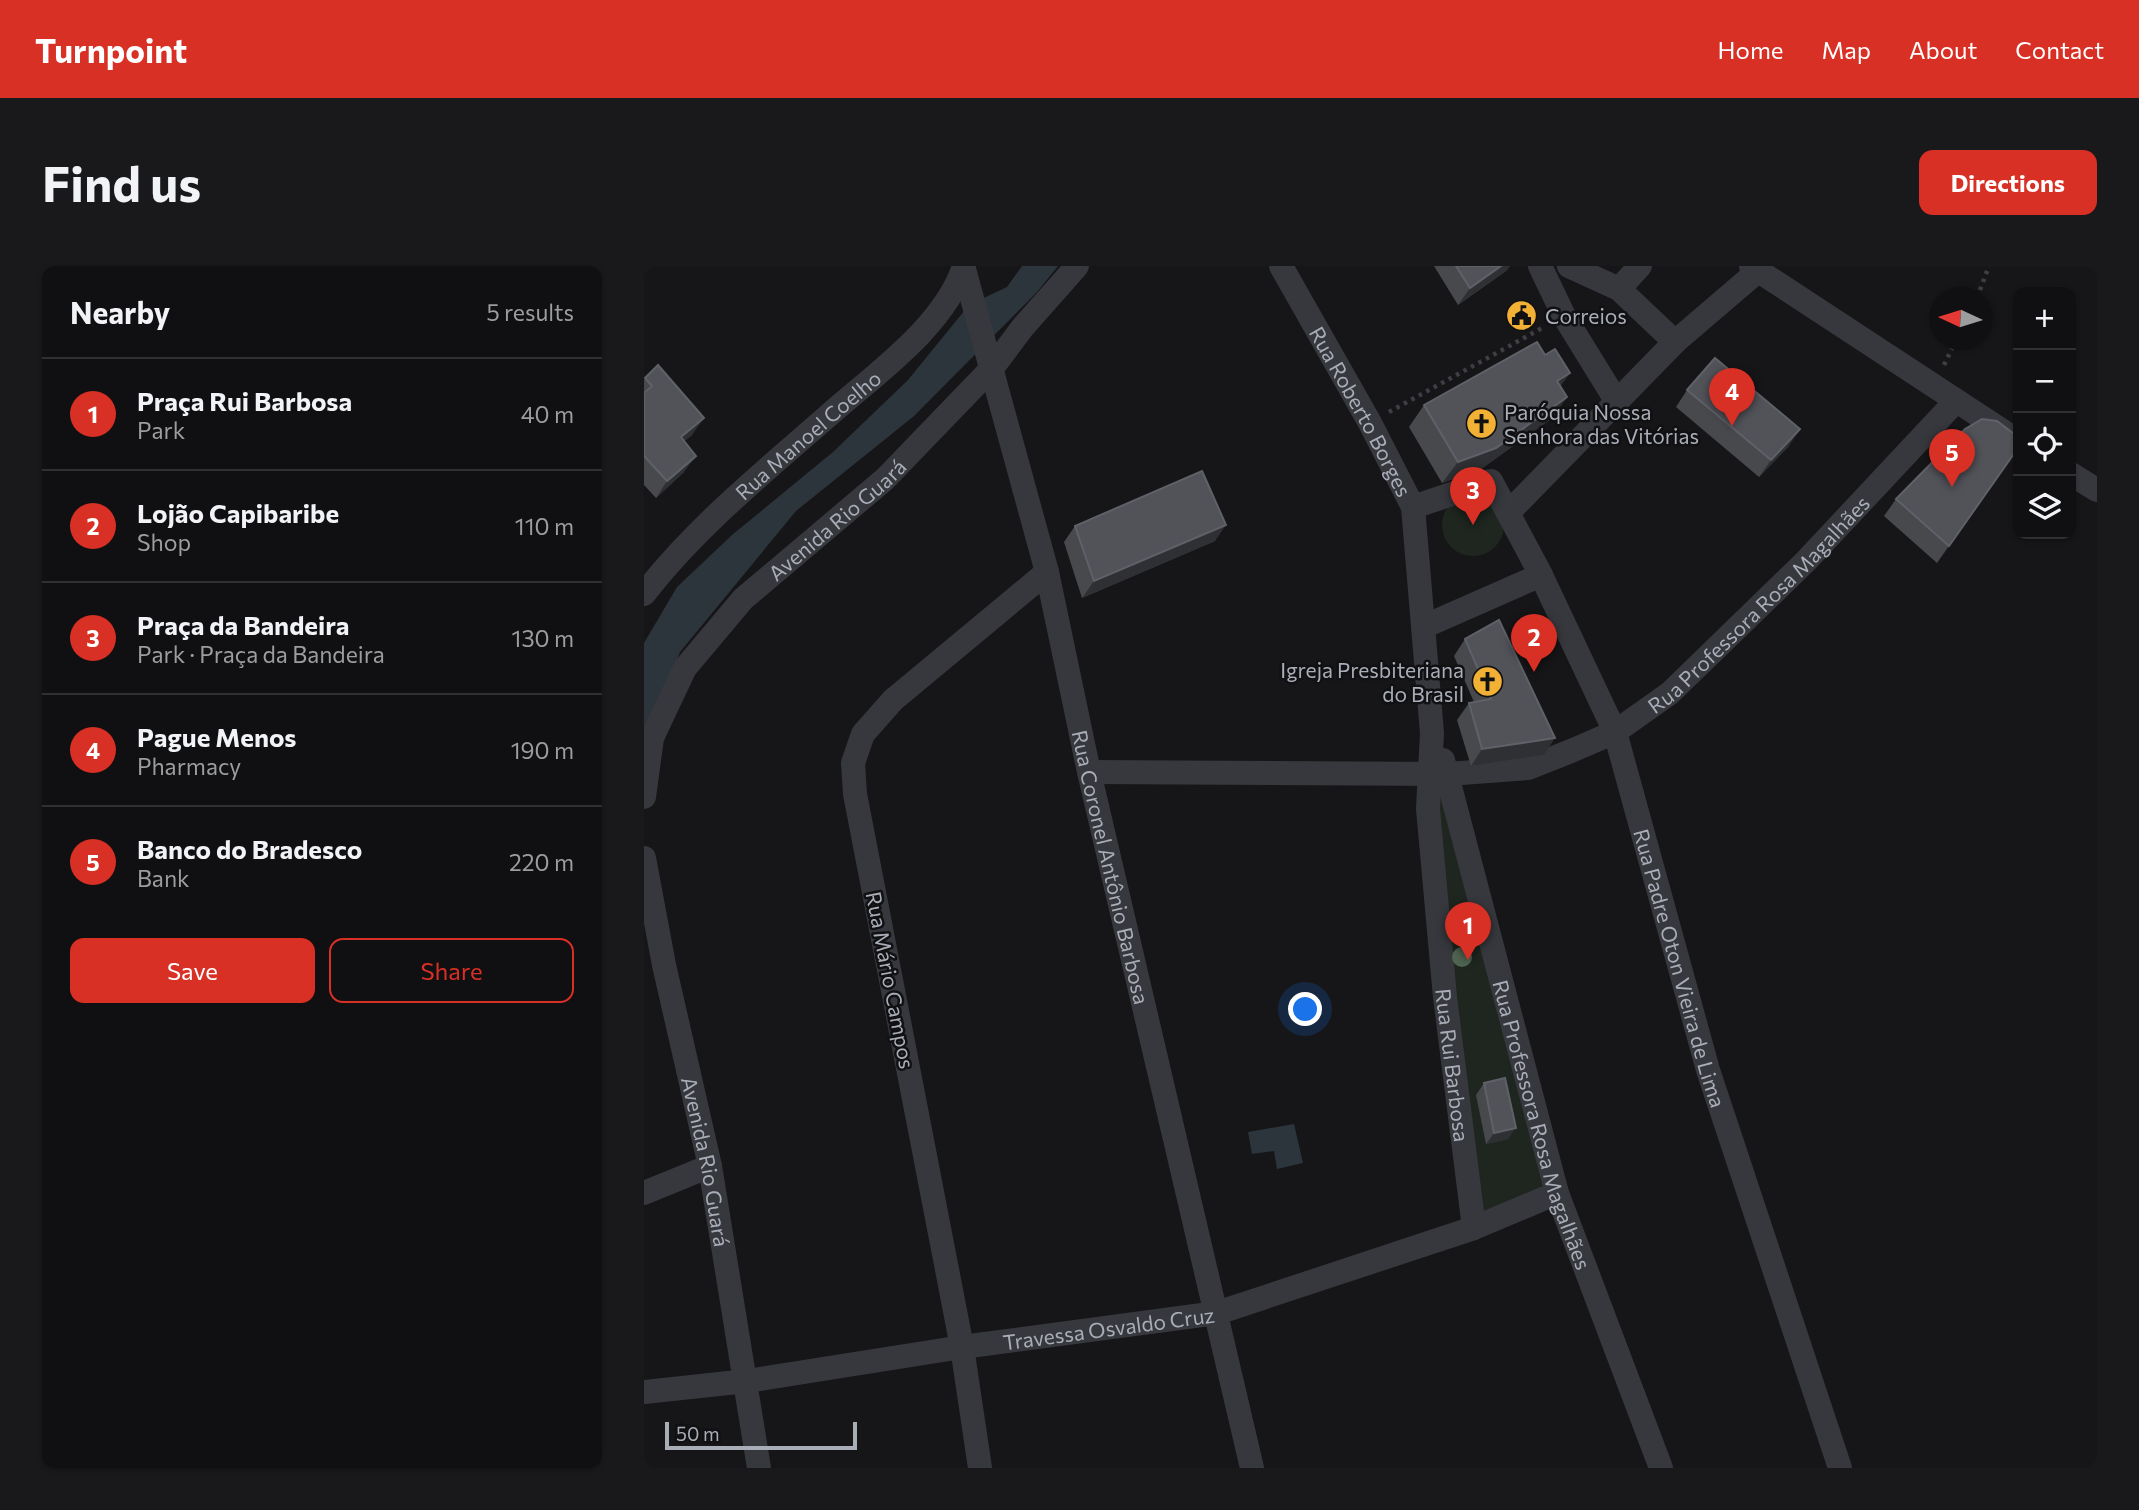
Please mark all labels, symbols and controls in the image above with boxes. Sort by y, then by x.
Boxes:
text: Turnpoint [35,29,187,70]
text: Home [1718,35,1784,64]
text: Map [1822,35,1871,64]
text: About [1909,35,1977,64]
text: Contact [2015,35,2104,64]
button: Directions [1919,150,2097,215]
text: Find us [42,152,201,212]
north arrow [1929,287,1992,350]
map controls [2013,287,2076,539]
button: + [2013,287,2076,350]
text: Nearby [70,293,170,330]
text: 5 results [486,298,574,326]
public building icon: Correios [1505,298,1539,332]
place label: Correios [1545,303,1627,328]
street label: Rua Roberto Borges [1305,322,1418,500]
button: − [2013,350,2076,413]
street label: Rua Manoel Coelho [730,364,885,504]
pin: 4 [1709,368,1755,426]
text: Praça Rui Barbosa [137,385,352,416]
place label: Paróquia Nossa Senhora das Vitórias [1504,399,1699,448]
text: 1 [88,400,98,428]
text: 40 m [521,400,574,428]
church icon: Paróquia Nossa Senhora das Vitórias [1464,406,1498,440]
button: locate [2013,413,2076,476]
text: Park [137,416,185,444]
pin: 5 [1929,429,1975,487]
street label: Avenida Rio Guará [763,453,910,585]
pin: 3 [1450,467,1496,525]
button: layers [2013,476,2076,539]
street label: Rua Professora Rosa Magalhães [1642,490,1874,718]
text: Lojão Capibaribe [137,497,339,528]
text: 2 [86,512,100,540]
text: 110 m [515,512,574,540]
text: Shop [137,528,191,556]
text: Praça da Bandeira [137,609,349,640]
pin: 2 [1511,614,1557,672]
text: 3 [86,624,100,652]
text: 130 m [512,624,574,652]
text: Park · Praça da Bandeira [137,640,385,668]
place label: Igreja Presbiteriana do Brasil [1280,657,1464,706]
church icon: Igreja Presbiteriana do Brasil [1470,664,1504,698]
text: Pague Menos [137,721,296,752]
street label: Rua Coronel Antônio Barbosa [1068,728,1155,1006]
text: 4 [86,736,100,764]
text: 190 m [511,736,574,764]
text: Pharmacy [137,752,241,780]
street label: Rua Padre Oton Vieira de Lima [1630,826,1732,1110]
text: Banco do Bradesco [137,833,362,864]
text: 5 [86,848,100,876]
text: 220 m [509,848,574,876]
text: Bank [137,864,190,892]
street label: Rua Mário Campos [862,889,920,1071]
pin: 1 [1445,902,1491,960]
button: Save [70,938,315,1003]
button: Share [329,938,574,1003]
street label: Rua Professora Rosa Magalhães [1489,977,1597,1273]
street label: Rua Rui Barbosa [1432,987,1476,1143]
your location [1288,992,1322,1026]
street label: Avenida Rio Guará [677,1074,735,1248]
street label: Travessa Osvaldo Cruz [1001,1301,1216,1354]
scale bar [665,1419,858,1451]
text: 50 m [676,1422,720,1445]

